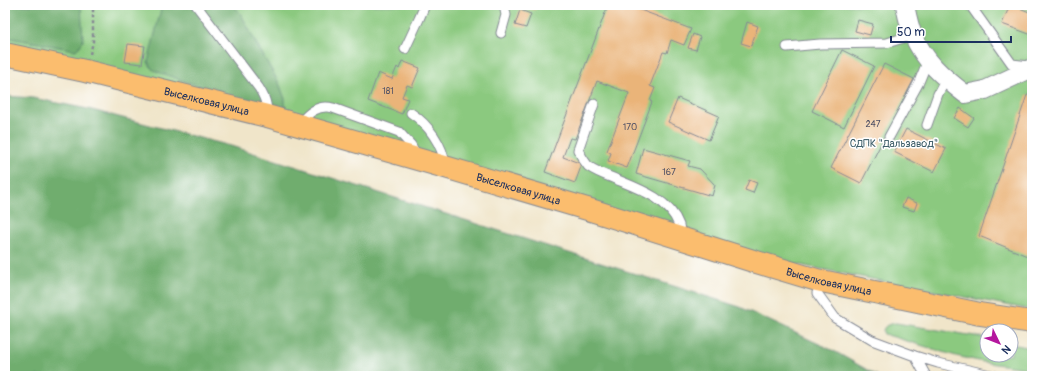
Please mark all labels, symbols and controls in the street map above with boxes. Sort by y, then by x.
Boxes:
scale bar [891,18,1011,44]
text: 50 m [897,25,925,40]
street label: Выселковая улица [163,85,250,118]
house number: 181 [382,86,394,97]
house number: 247 [865,119,881,130]
house number: 170 [623,122,637,133]
park label: СДПК "Дальзавод" [850,137,938,150]
house number: 167 [662,167,676,178]
street label: Выселковая улица [475,171,562,208]
street label: Выселковая улица [784,265,872,298]
north arrow [979,323,1019,363]
text: N [998,342,1013,357]

